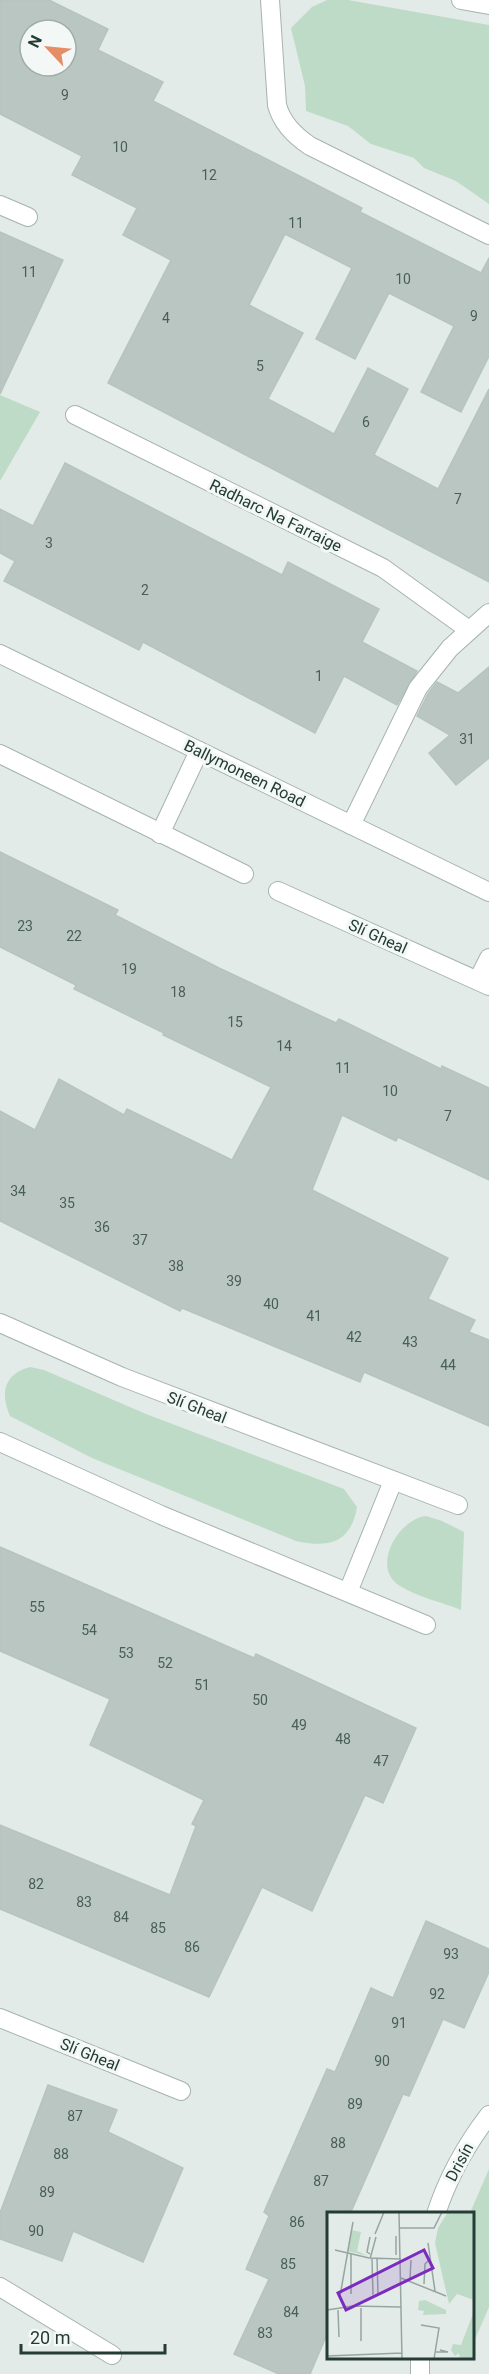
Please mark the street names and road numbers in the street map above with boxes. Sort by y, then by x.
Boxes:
street label: Radharc Na Farraige [207,475,345,556]
street label: Ballymoneen Road [181,736,308,811]
street label: Slí Gheal [346,915,410,958]
street label: Slí Gheal [164,1387,229,1427]
street label: Slí Gheal [57,2034,122,2075]
street label: Drisín [441,2140,477,2185]

